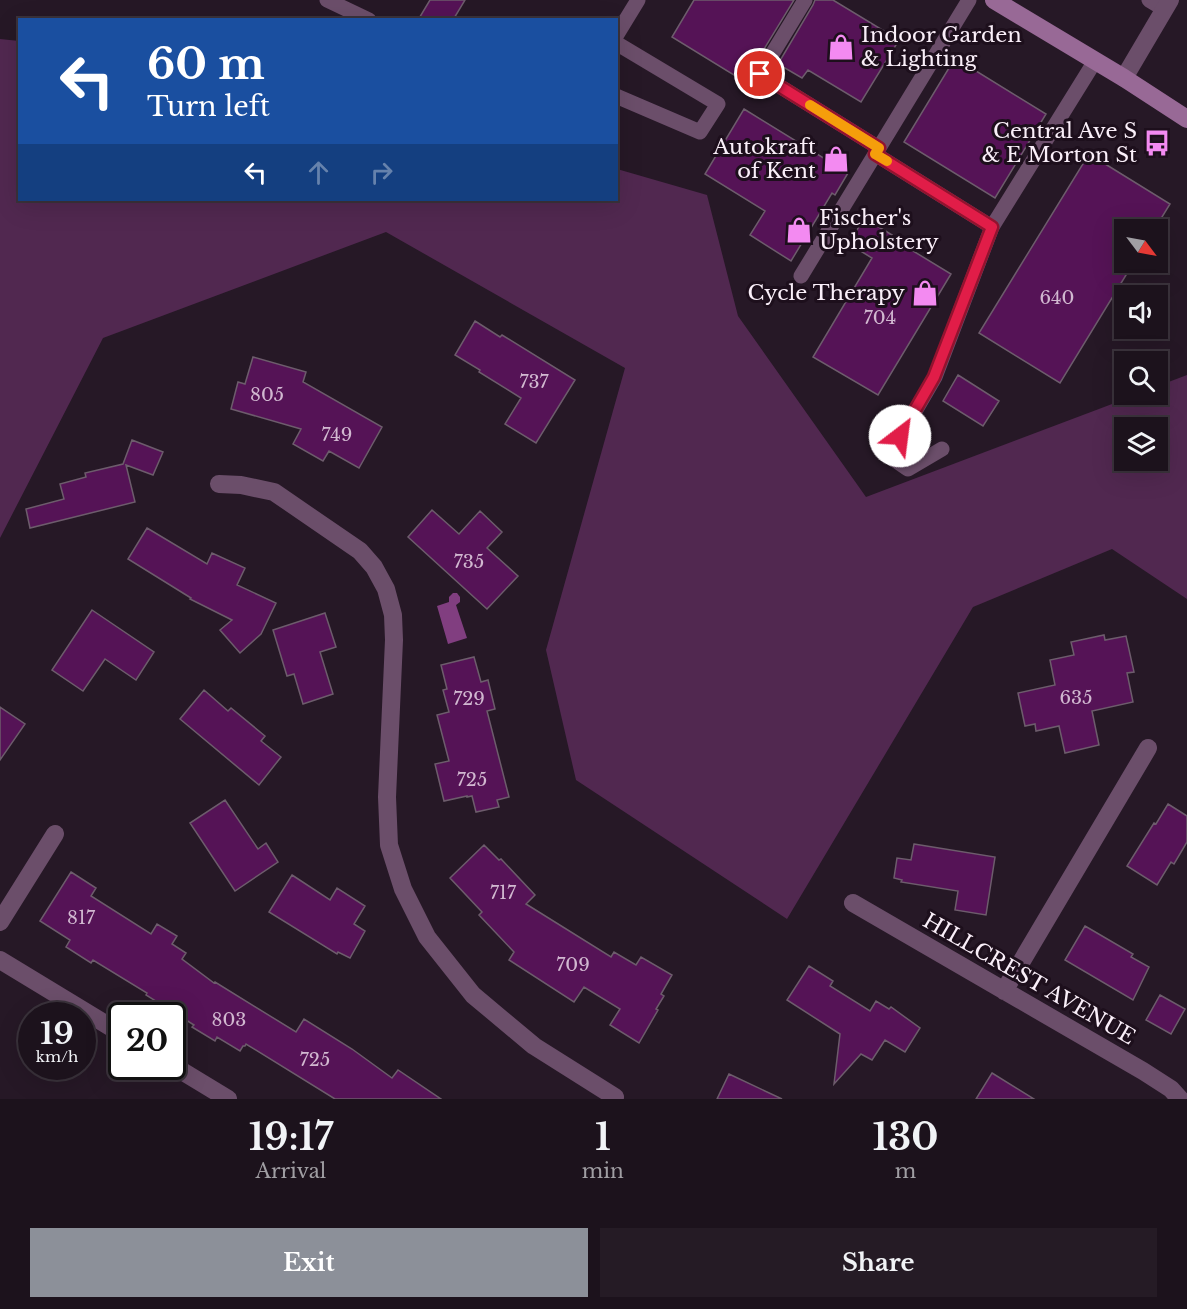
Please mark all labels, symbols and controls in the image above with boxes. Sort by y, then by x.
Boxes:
place label: Indoor Garden & Lighting [861,22,1022,72]
shop icon: Indoor Garden & Lighting [826,32,856,62]
text: 60 m [147,38,265,90]
icon: left [48,42,126,120]
pin [734,48,785,99]
icon: arrive [743,57,776,90]
text: Turn left [147,90,270,123]
place label: Central Ave S & E Morton St [982,118,1137,168]
bus stop icon: Central Ave S & E Morton St [1142,128,1172,158]
place label: Autokraft of Kent [712,134,816,184]
shop icon: Autokraft of Kent [821,144,851,174]
icon: left [239,156,272,189]
icon: ahead [302,156,335,189]
icon: right [365,156,398,189]
place label: Fischer's Upholstery [819,205,939,255]
shop icon: Fischer's Upholstery [784,215,814,245]
north arrow [1114,219,1168,273]
map controls [1114,219,1168,471]
shop icon: Cycle Therapy [910,278,940,308]
place label: Cycle Therapy [747,280,906,306]
button: sound [1114,285,1168,339]
house number: 640 [1040,287,1074,309]
house number: 704 [864,307,896,329]
button: search [1114,351,1168,405]
house number: 737 [519,371,550,393]
house number: 805 [250,384,284,406]
position arrow [868,404,932,468]
button: layers [1114,417,1168,471]
house number: 749 [322,424,352,446]
house number: 735 [454,551,484,573]
house number: 635 [1060,687,1092,709]
house number: 729 [453,688,485,710]
house number: 725 [457,769,487,791]
house number: 717 [490,882,517,904]
house number: 817 [67,907,96,929]
street label: HILLCREST AVENUE [918,908,1140,1050]
house number: 709 [556,954,590,976]
speed limit sign: 20 [108,1002,186,1080]
house number: 803 [212,1009,246,1031]
text: 19 [40,1015,74,1052]
text: km/h [36,1047,78,1066]
house number: 725 [300,1049,330,1071]
text: 19:17 [249,1115,333,1160]
text: 1 [595,1115,611,1160]
text: 130 [873,1115,938,1160]
text: Arrival [255,1159,326,1183]
text: min [582,1159,624,1183]
text: m [895,1159,916,1183]
button: Exit [30,1228,588,1297]
button: Share [600,1228,1157,1297]

